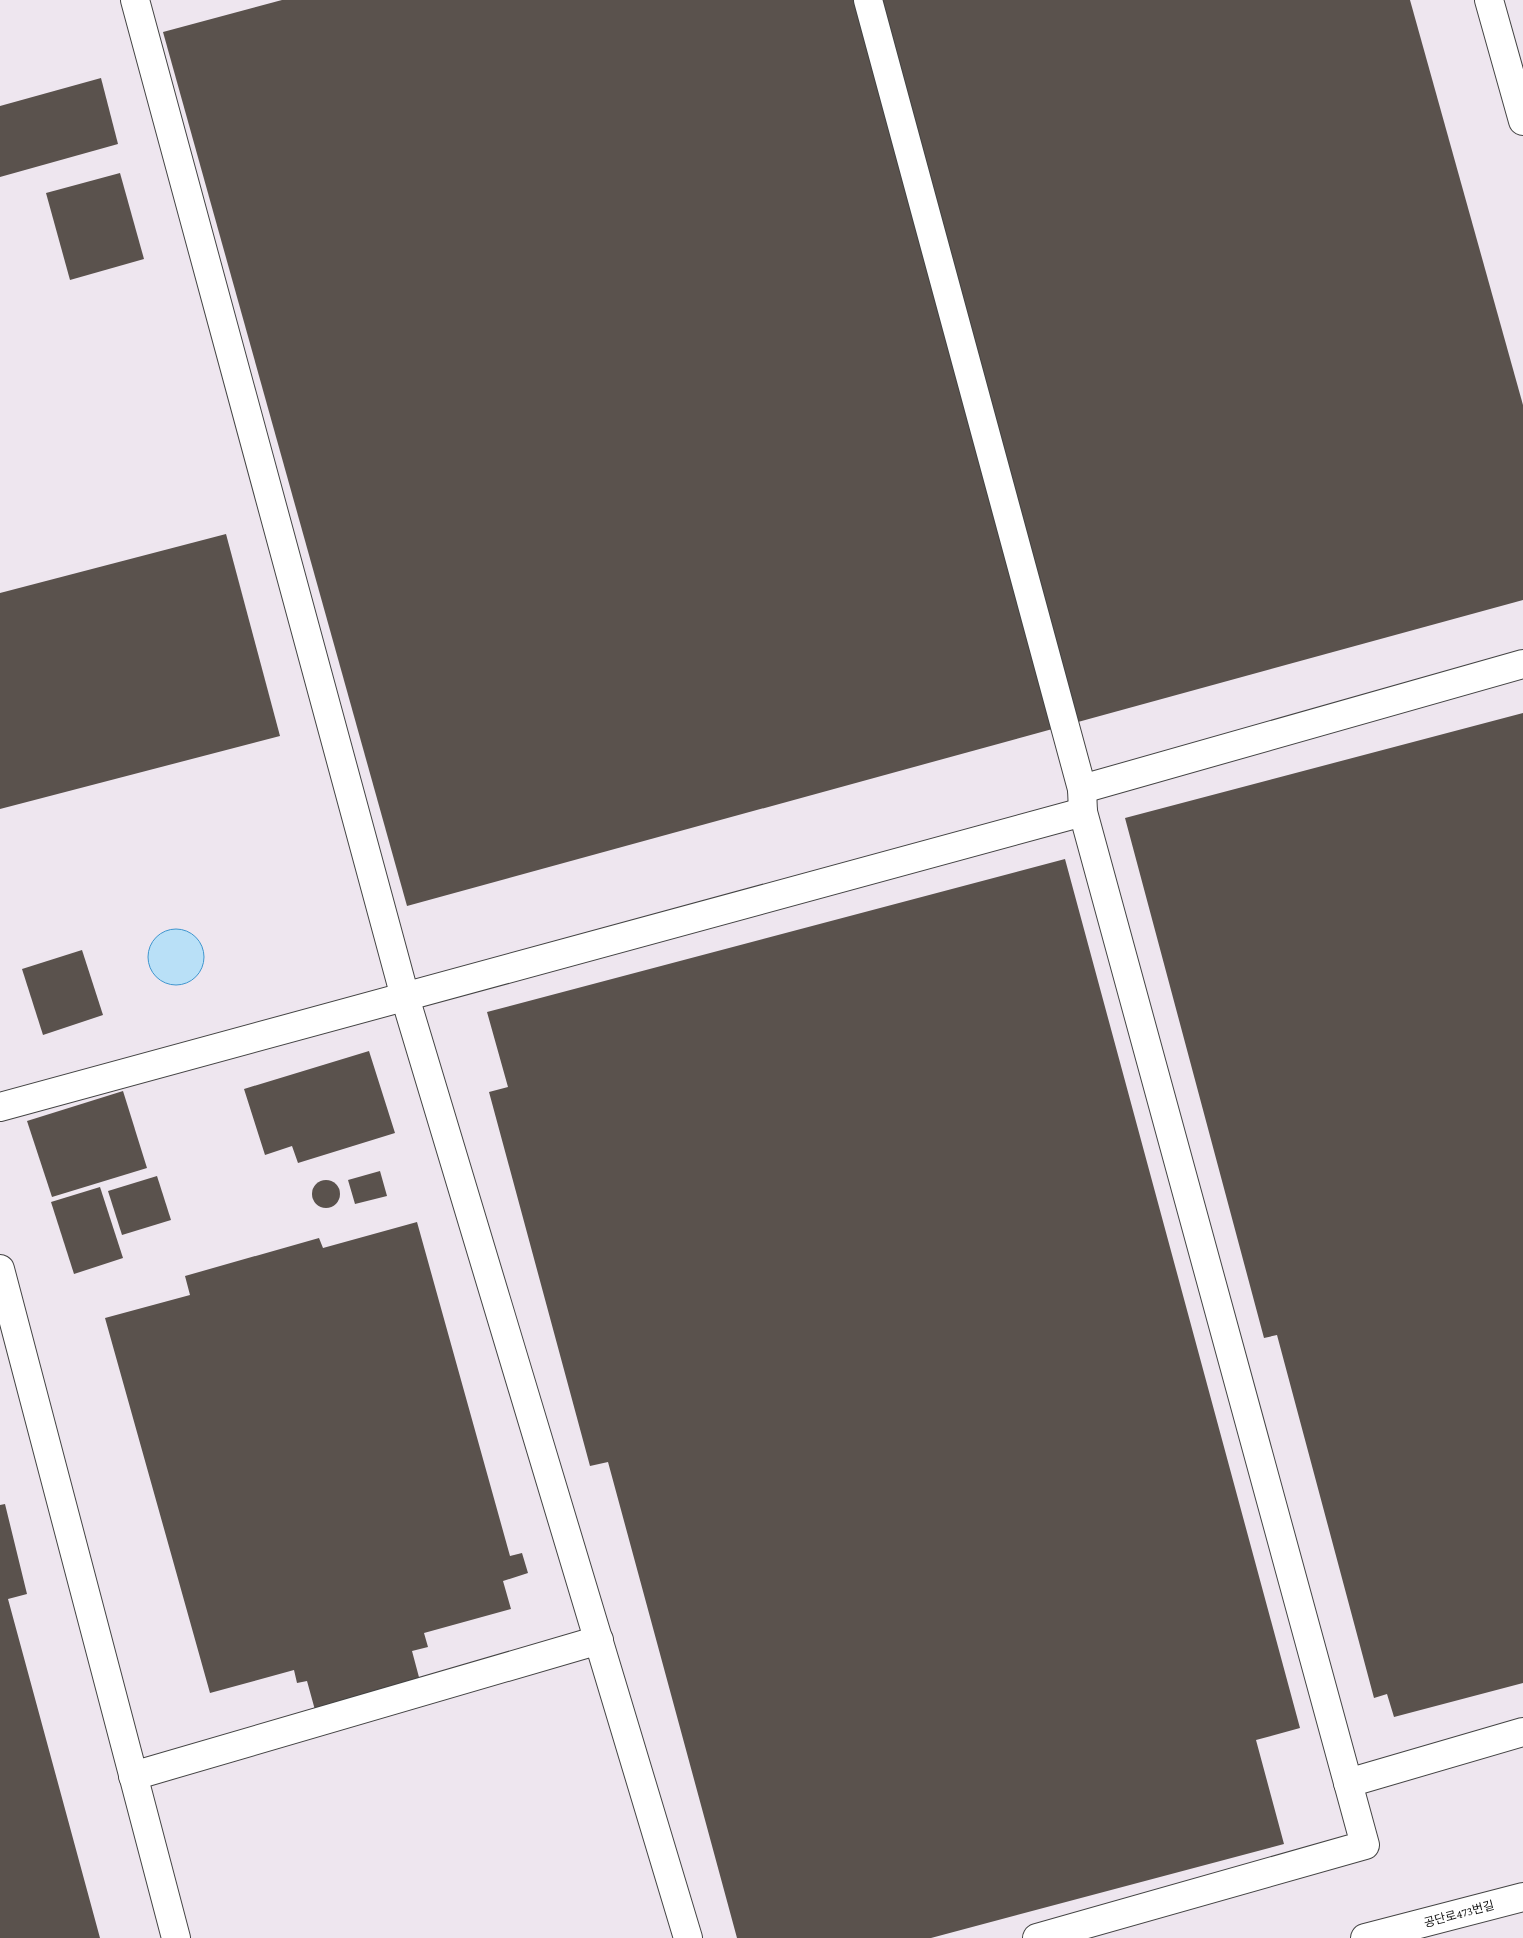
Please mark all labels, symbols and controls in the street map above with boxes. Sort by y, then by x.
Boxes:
street label: 공단로473번길 [1422,1898,1496,1930]

